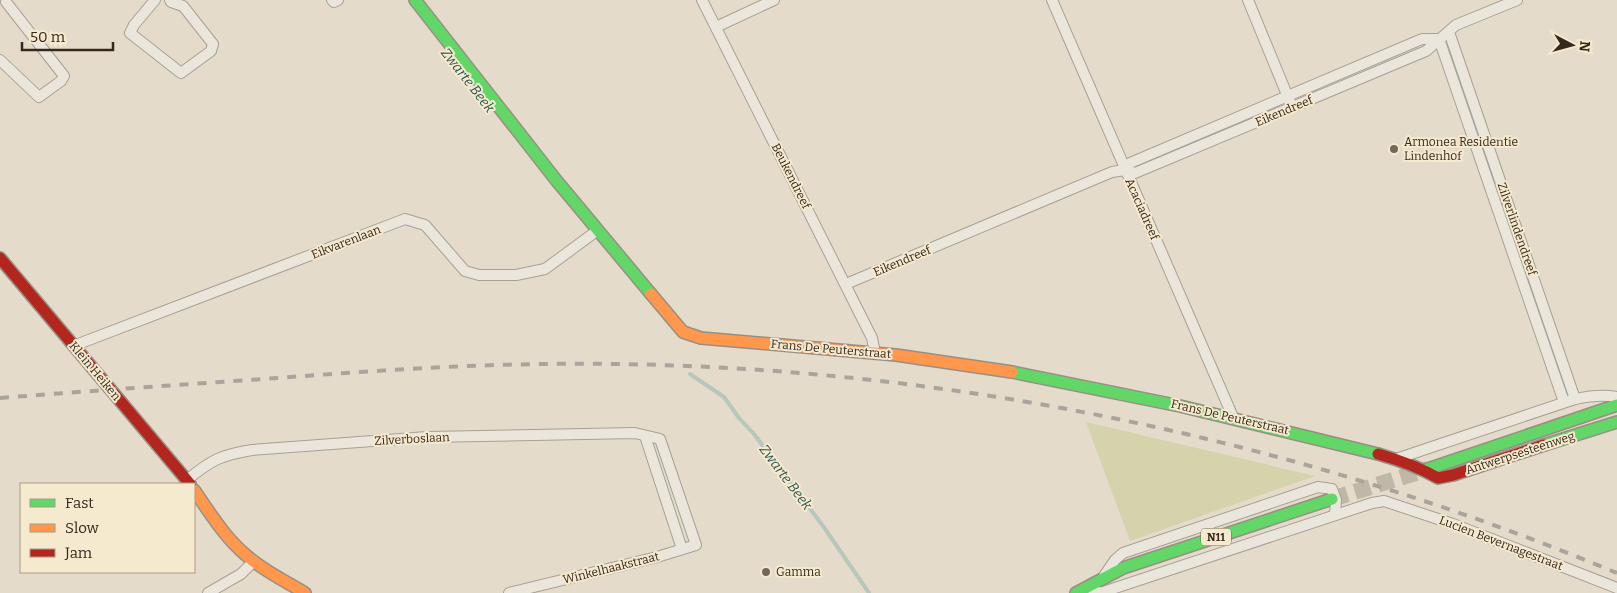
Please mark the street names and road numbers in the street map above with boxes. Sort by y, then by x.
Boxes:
street label: Eikendreef [1253,92,1316,129]
street label: Beukendreef [769,141,814,212]
street label: Acaciadreef [1122,176,1162,243]
street label: Zilverlindendreef [1495,181,1540,278]
street label: Eikvarenlaan [309,222,383,262]
street label: Eikendreef [871,242,934,279]
street label: Frans De Peuterstraat [770,337,892,361]
street label: Klein Heiken [66,339,124,403]
street label: Frans De Peuterstraat [1170,397,1291,438]
street label: Antwerpsesteenweg [1464,429,1576,477]
street label: Zilverboslaan [374,430,450,448]
street label: Lucien Bevernagestraat [1437,513,1565,573]
road number: N11 [1201,528,1231,546]
street label: Winkelhaakstraat [561,549,661,587]

